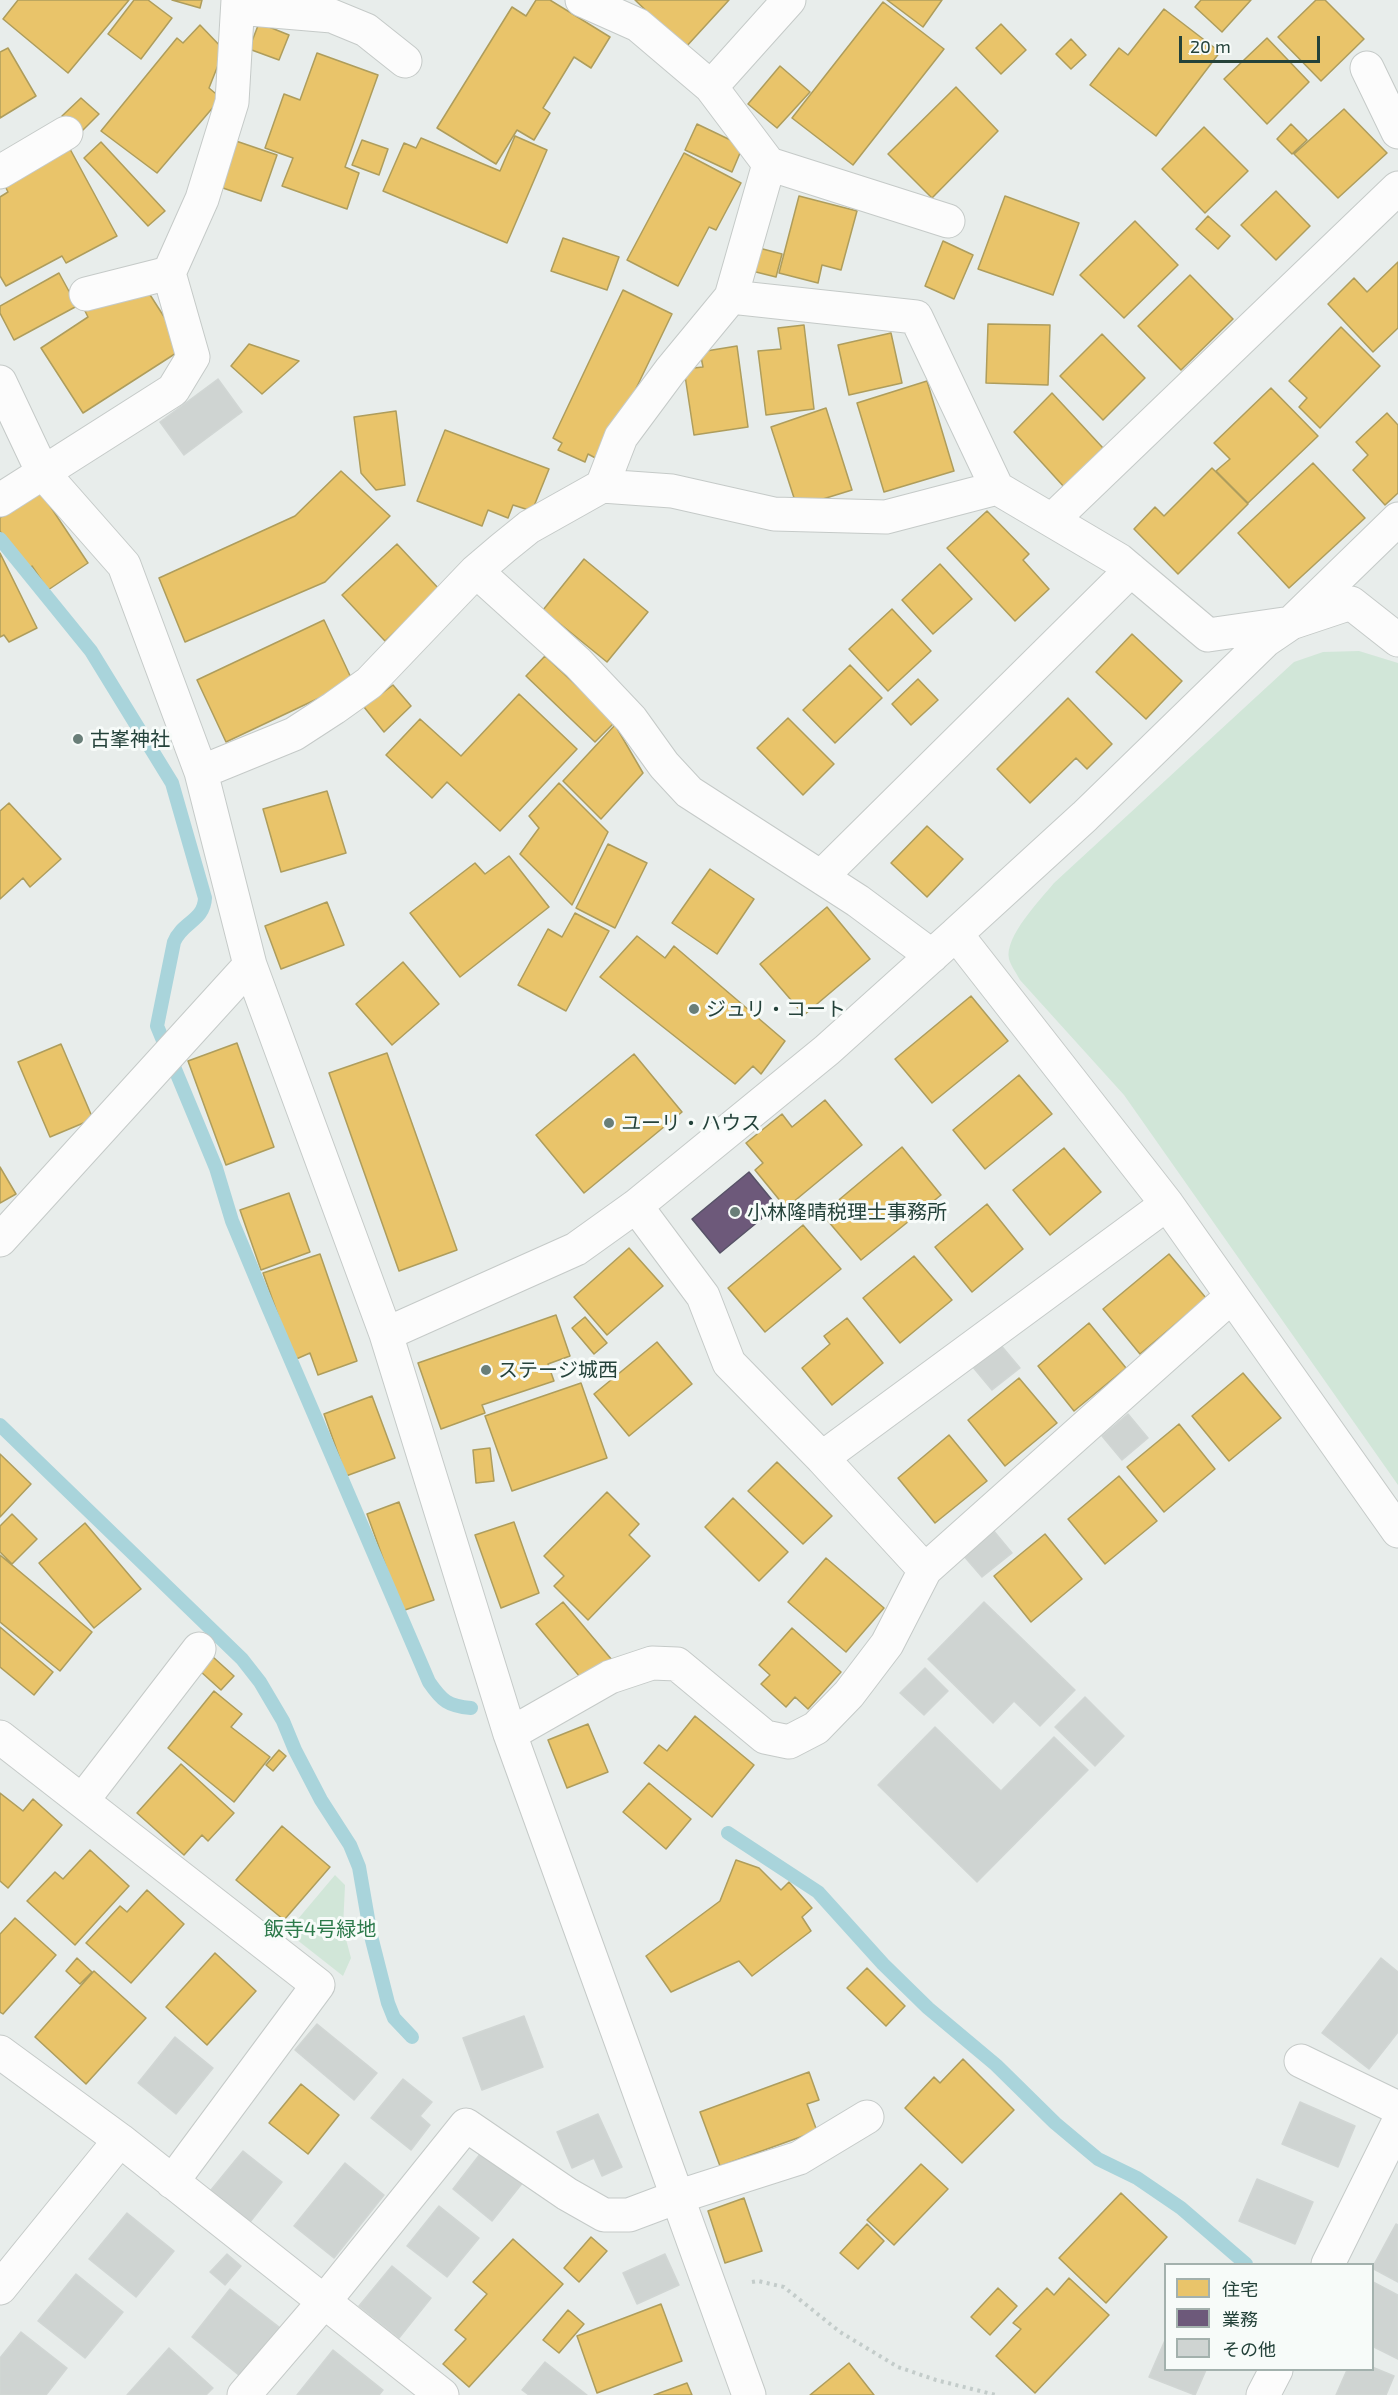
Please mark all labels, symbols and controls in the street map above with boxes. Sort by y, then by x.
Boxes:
scale bar [1182,24,1323,62]
text: 20 m [1190,35,1231,57]
place label: 古峯神社 [90,727,170,751]
marker: 古峯神社 [71,732,85,746]
place label: ジュリ・コート [706,997,846,1021]
marker: ジュリ・コート [687,1002,701,1016]
place label: ユーリ・ハウス [621,1111,761,1135]
marker: ユーリ・ハウス [602,1116,616,1130]
place label: 小林隆晴税理士事務所 [747,1200,947,1224]
marker: 小林隆晴税理士事務所 [728,1205,742,1219]
place label: ステージ城西 [498,1358,618,1382]
marker: ステージ城西 [479,1363,493,1377]
park label: 飯寺4号緑地 [264,1917,376,1941]
legend [1164,2263,1374,2371]
text: 住宅 [1222,2278,1258,2300]
text: 業務 [1222,2308,1258,2330]
text: その他 [1222,2338,1276,2360]

